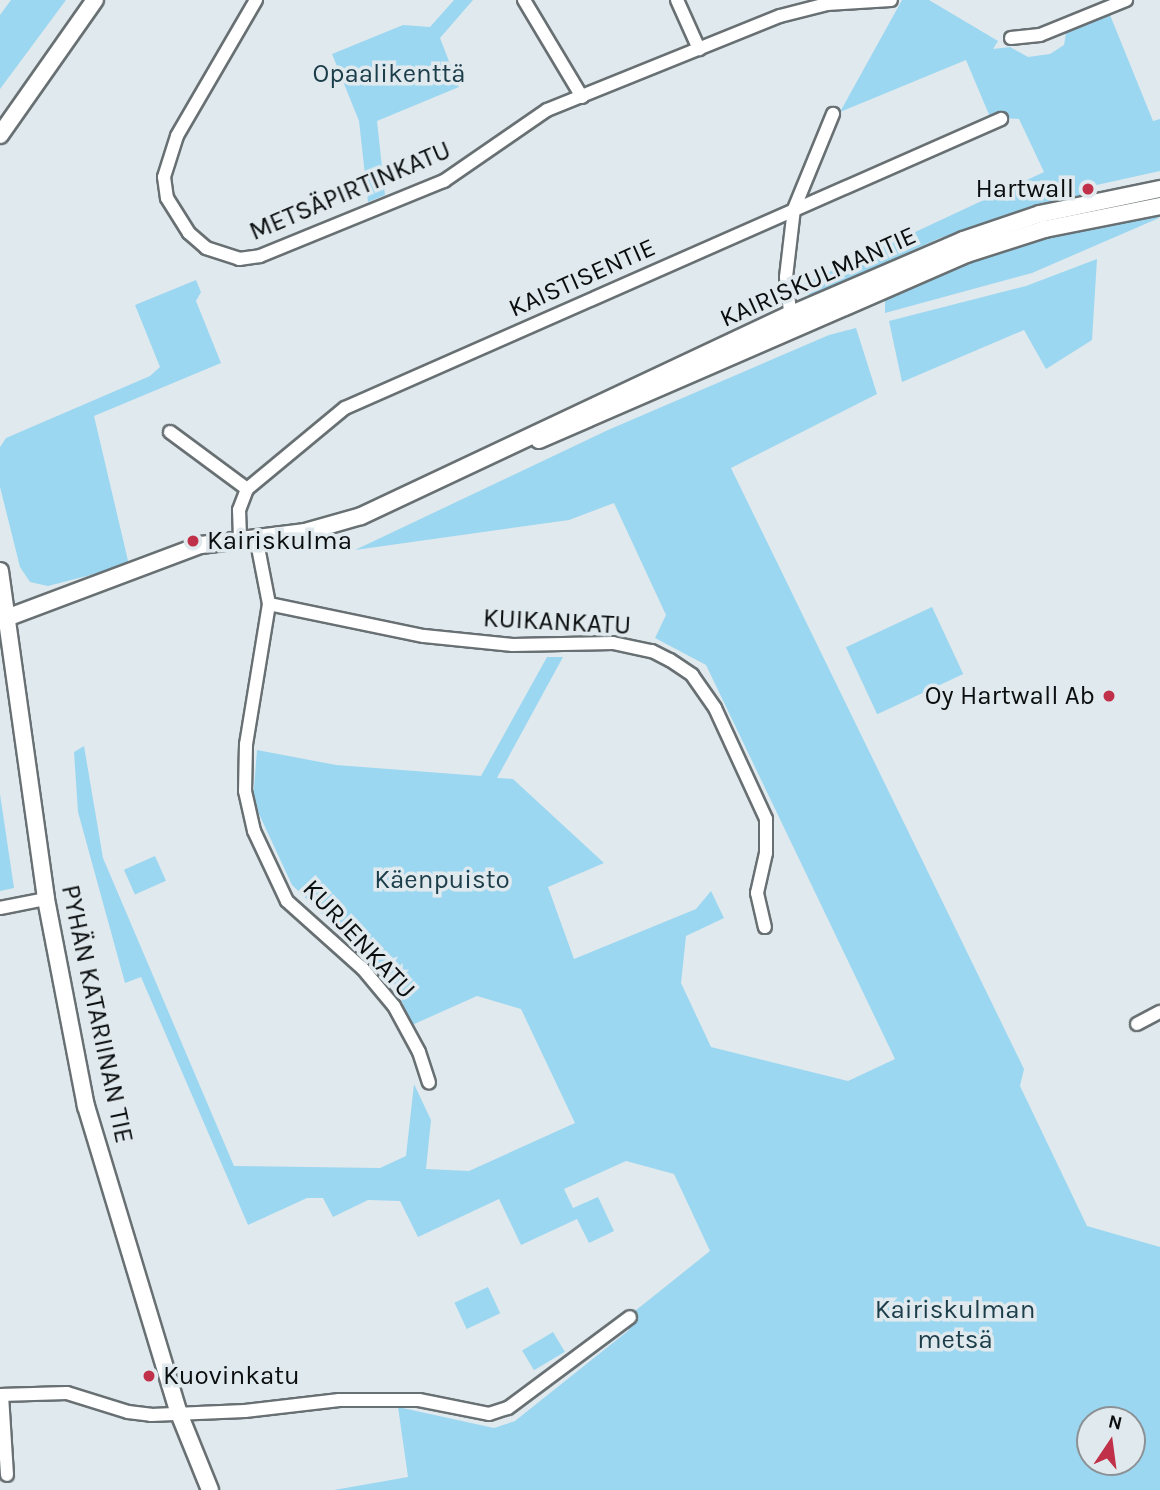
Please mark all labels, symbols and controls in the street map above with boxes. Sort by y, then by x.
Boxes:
park label: Opaalikenttä [312,58,466,90]
street label: METSÄPIRTINKATU [245,135,455,247]
place label: Hartwall [975,173,1074,205]
marker: Hartwall [1080,181,1096,197]
street label: KAIRISKULMANTIE [715,220,921,334]
street label: KAISTISENTIE [504,232,660,324]
place label: Kairiskulma [207,525,352,557]
marker: Kairiskulma [185,533,201,549]
street label: KUIKANKATU [482,603,632,641]
place label: Oy Hartwall Ab [925,680,1095,712]
marker: Oy Hartwall Ab [1101,688,1117,704]
park label: Käenpuisto [374,864,510,896]
street label: KURJENKATU [296,873,422,1005]
street label: PYHÄN KATARIINAN TIE [54,882,140,1146]
park label: Kairiskulman metsä [875,1294,1035,1356]
place label: Kuovinkatu [163,1360,300,1392]
marker: Kuovinkatu [141,1368,157,1384]
north arrow [1076,1406,1146,1476]
text: N [1106,1410,1124,1435]

